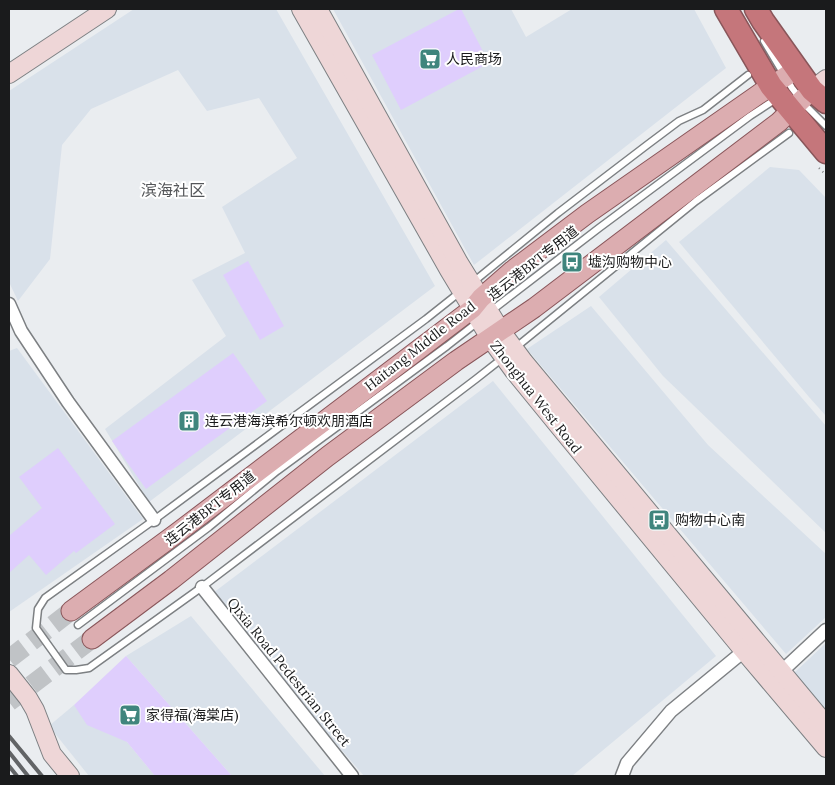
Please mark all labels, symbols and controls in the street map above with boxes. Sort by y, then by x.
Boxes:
supermarket icon: 人民商场 [418,47,442,71]
place label: 人民商场 [446,50,502,68]
district label: 滨海社区 [141,180,205,200]
street label: 连云港BRT专用道 [484,222,582,304]
bus stop icon: 墟沟购物中心 [560,250,584,274]
place label: 墟沟购物中心 [588,253,672,271]
street label: Haitang Middle Road [361,297,479,395]
street label: Zhonghua West Road [486,337,586,457]
building icon: 连云港海滨希尔顿欢朋酒店 [177,409,201,433]
place label: 连云港海滨希尔顿欢朋酒店 [205,412,373,430]
street label: 连云港BRT专用道 [161,467,259,549]
bus stop icon: 购物中心南 [647,508,671,532]
place label: 购物中心南 [675,511,745,529]
street label: Qixia Road Pedestrian Street [223,594,355,751]
supermarket icon: 家得福(海棠店) [118,703,142,727]
place label: 家得福(海棠店) [146,706,239,724]

